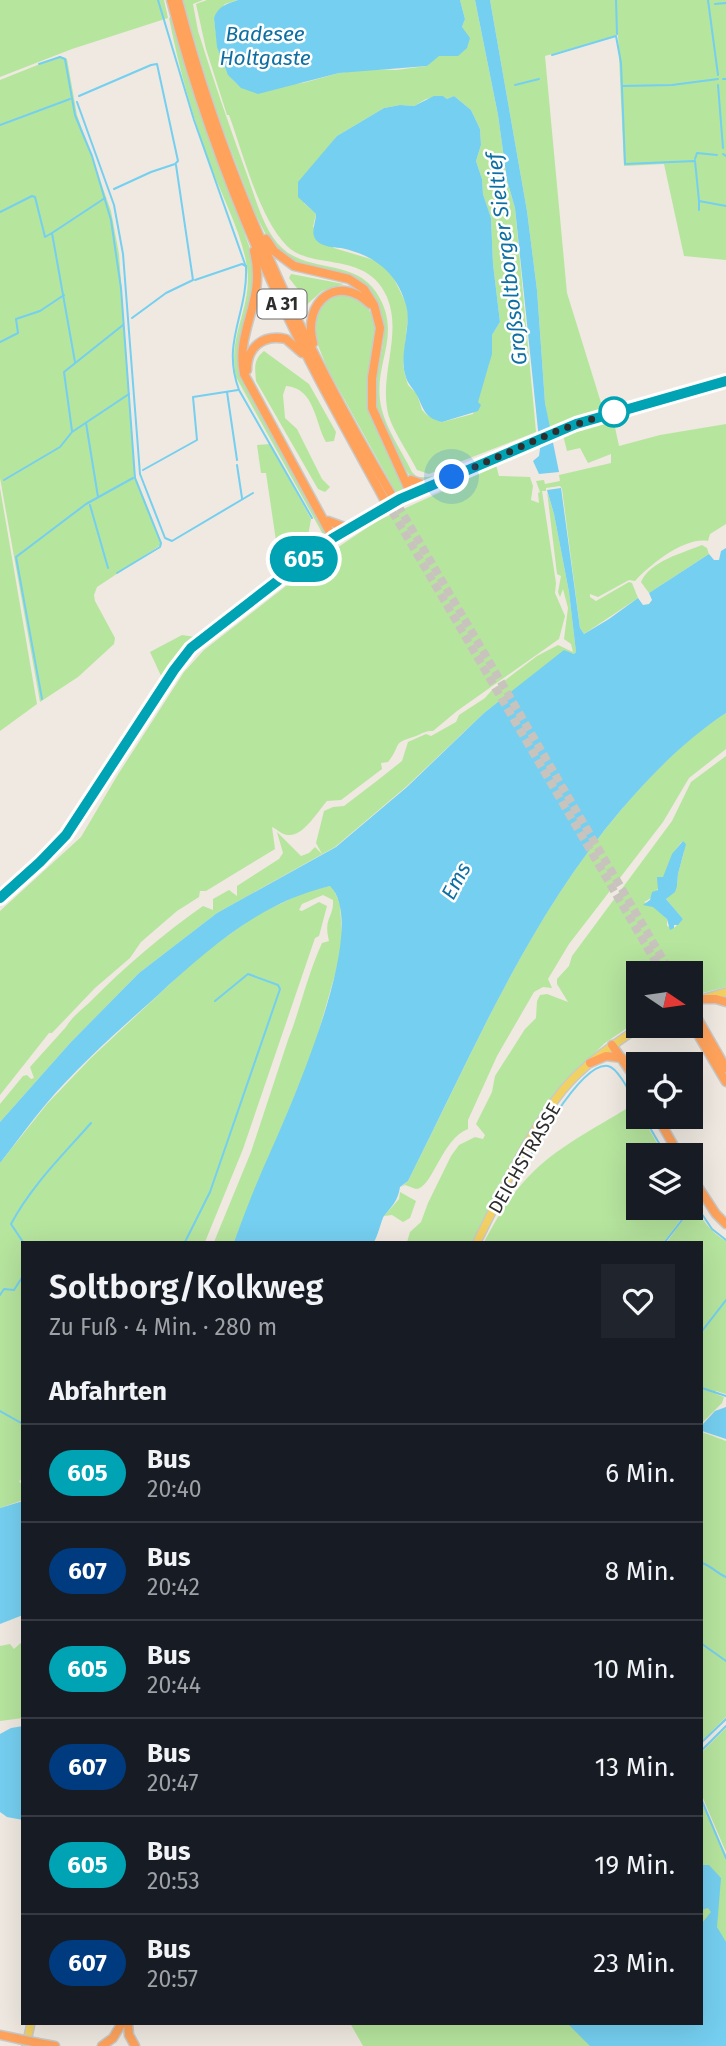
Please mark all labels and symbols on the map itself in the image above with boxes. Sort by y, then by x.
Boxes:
water label: Badesee Holtgaste [219,21,311,71]
water label: Großsoltborger Sieltief [481,148,533,367]
road number: A 31 [258,290,306,318]
unlabelled marker [599,397,629,427]
your location [434,459,469,494]
line badge: 605 [264,536,344,582]
water label: Ems [436,858,477,904]
north arrow [626,961,704,1038]
street label: DEICHSTRASSE [483,1099,565,1218]

